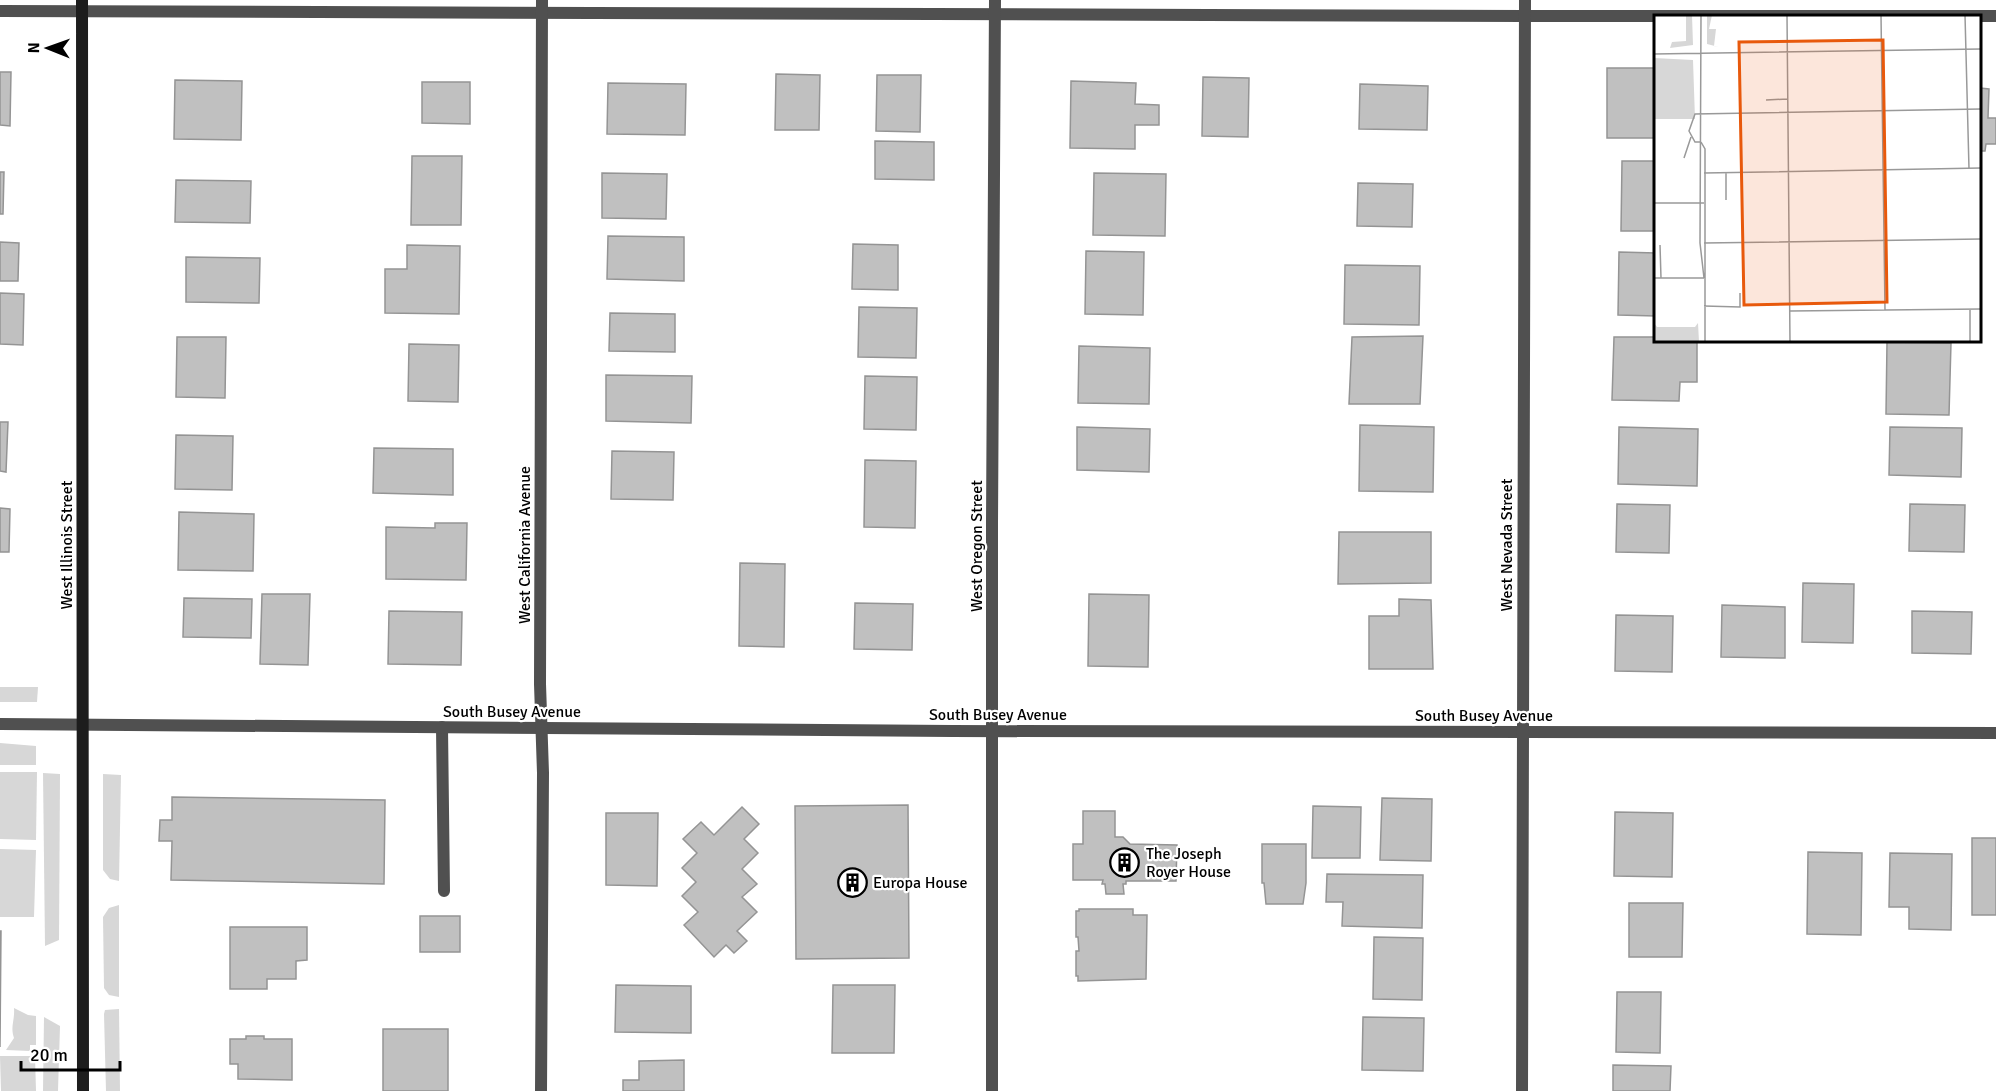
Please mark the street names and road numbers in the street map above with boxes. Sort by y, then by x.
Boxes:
street label: West California Avenue [515,466,535,624]
street label: West Nevada Street [1497,478,1517,611]
street label: West Illinois Street [57,480,77,609]
street label: West Oregon Street [967,480,987,612]
street label: South Busey Avenue [443,702,581,722]
street label: South Busey Avenue [929,705,1067,725]
street label: South Busey Avenue [1415,706,1553,726]

